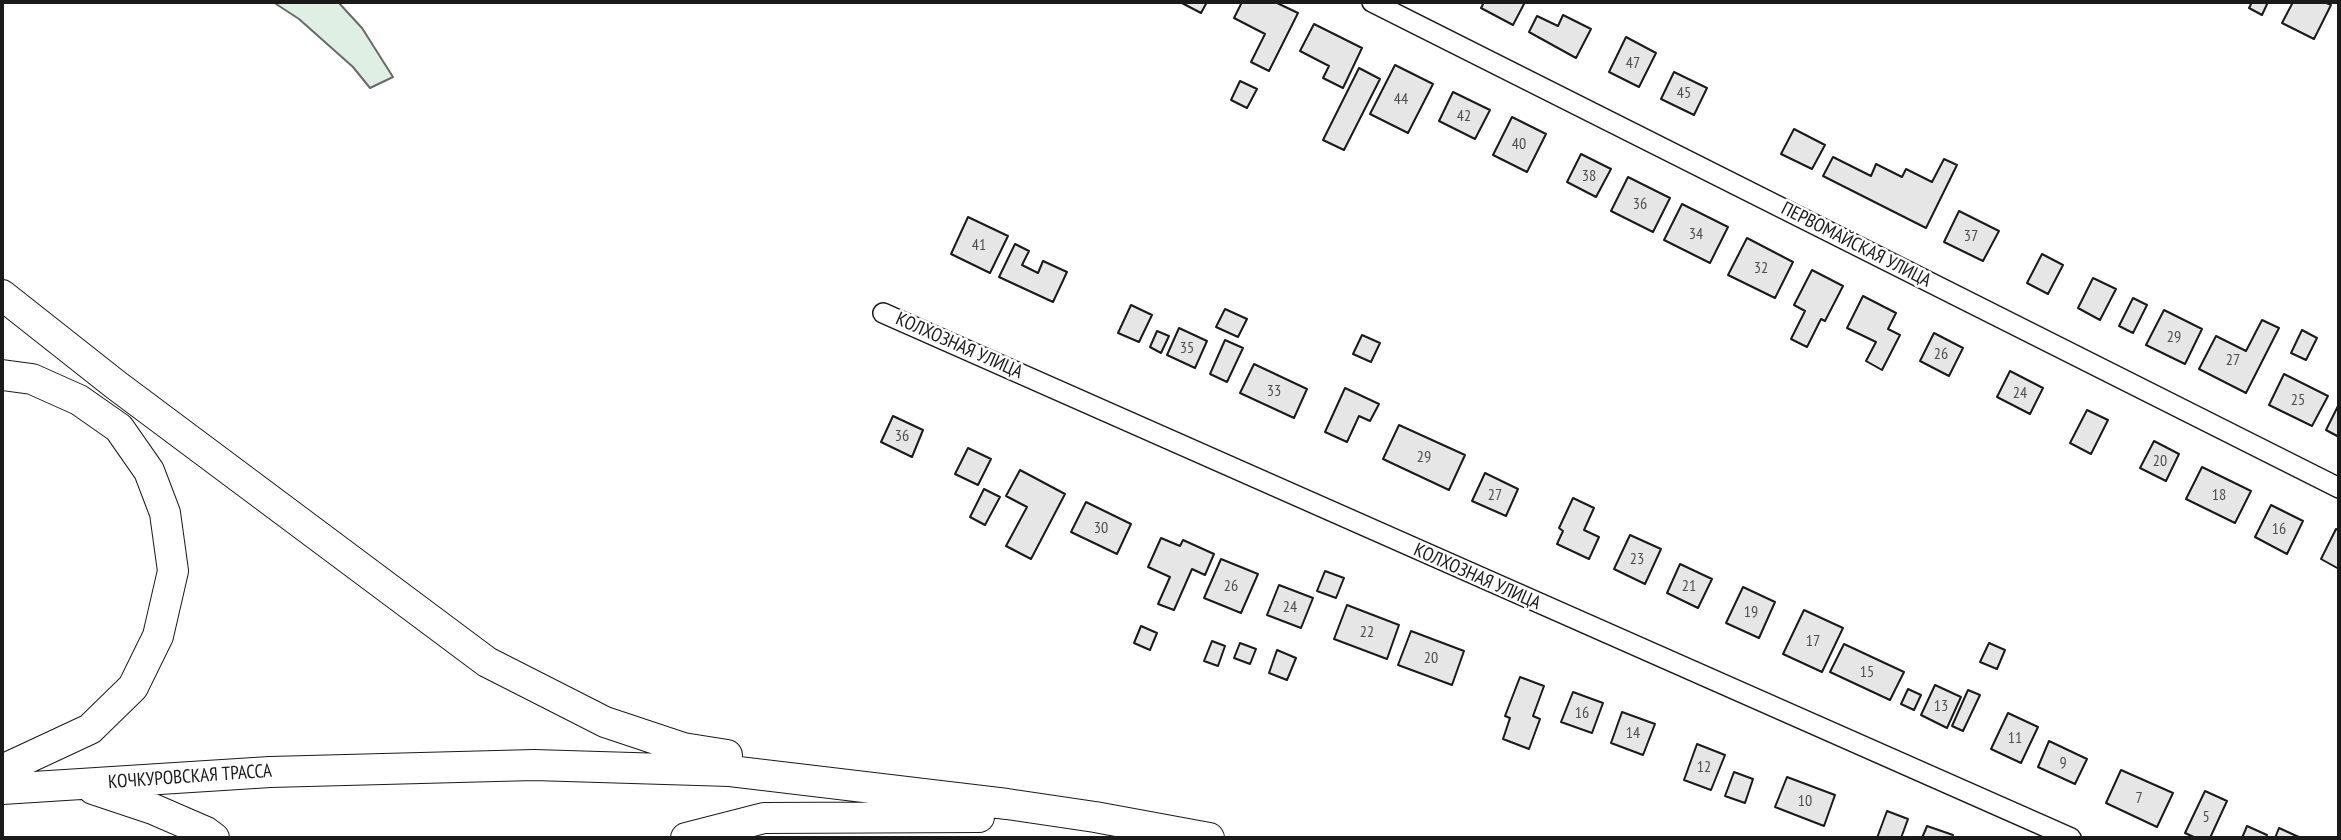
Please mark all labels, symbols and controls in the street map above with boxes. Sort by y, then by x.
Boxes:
house number: 47 [1626,53,1640,73]
house number: 45 [1677,83,1691,103]
house number: 44 [1394,89,1408,109]
house number: 42 [1457,106,1471,126]
house number: 40 [1512,134,1526,154]
house number: 38 [1582,166,1596,186]
house number: 36 [1633,194,1647,214]
street label: ПЕРВОМАЙСКАЯ УЛИЦА [1777,197,1935,293]
house number: 34 [1689,224,1703,244]
house number: 37 [1964,226,1978,246]
house number: 41 [972,235,986,255]
house number: 32 [1754,258,1768,278]
street label: КОЛХОЗНАЯ УЛИЦА [892,308,1026,384]
house number: 29 [2167,327,2181,347]
house number: 35 [1180,338,1194,358]
house number: 26 [1934,344,1948,364]
house number: 27 [2226,350,2240,370]
house number: 33 [1267,381,1281,401]
house number: 24 [2013,383,2027,403]
house number: 25 [2291,390,2305,410]
house number: 36 [895,426,909,446]
house number: 29 [1417,447,1431,467]
house number: 20 [2153,451,2167,471]
house number: 27 [1488,485,1502,505]
house number: 18 [2212,485,2226,505]
house number: 30 [1094,518,1108,538]
house number: 16 [2272,519,2286,539]
street label: КОЛХОЗНАЯ УЛИЦА [1410,539,1544,615]
house number: 23 [1630,549,1644,569]
house number: 26 [1224,576,1238,596]
house number: 21 [1682,576,1696,596]
house number: 24 [1283,597,1297,617]
house number: 19 [1744,602,1758,622]
house number: 22 [1360,622,1374,642]
house number: 17 [1806,631,1820,651]
house number: 20 [1424,648,1438,668]
house number: 15 [1860,662,1874,682]
house number: 13 [1934,696,1948,716]
house number: 16 [1575,703,1589,723]
house number: 14 [1626,723,1640,743]
house number: 11 [2008,728,2022,748]
house number: 9 [2059,753,2067,773]
house number: 12 [1697,757,1711,777]
street label: КОЧКУРОВСКАЯ ТРАССА [107,760,273,794]
house number: 7 [2135,788,2143,808]
house number: 10 [1798,791,1812,811]
house number: 5 [2202,807,2210,827]

